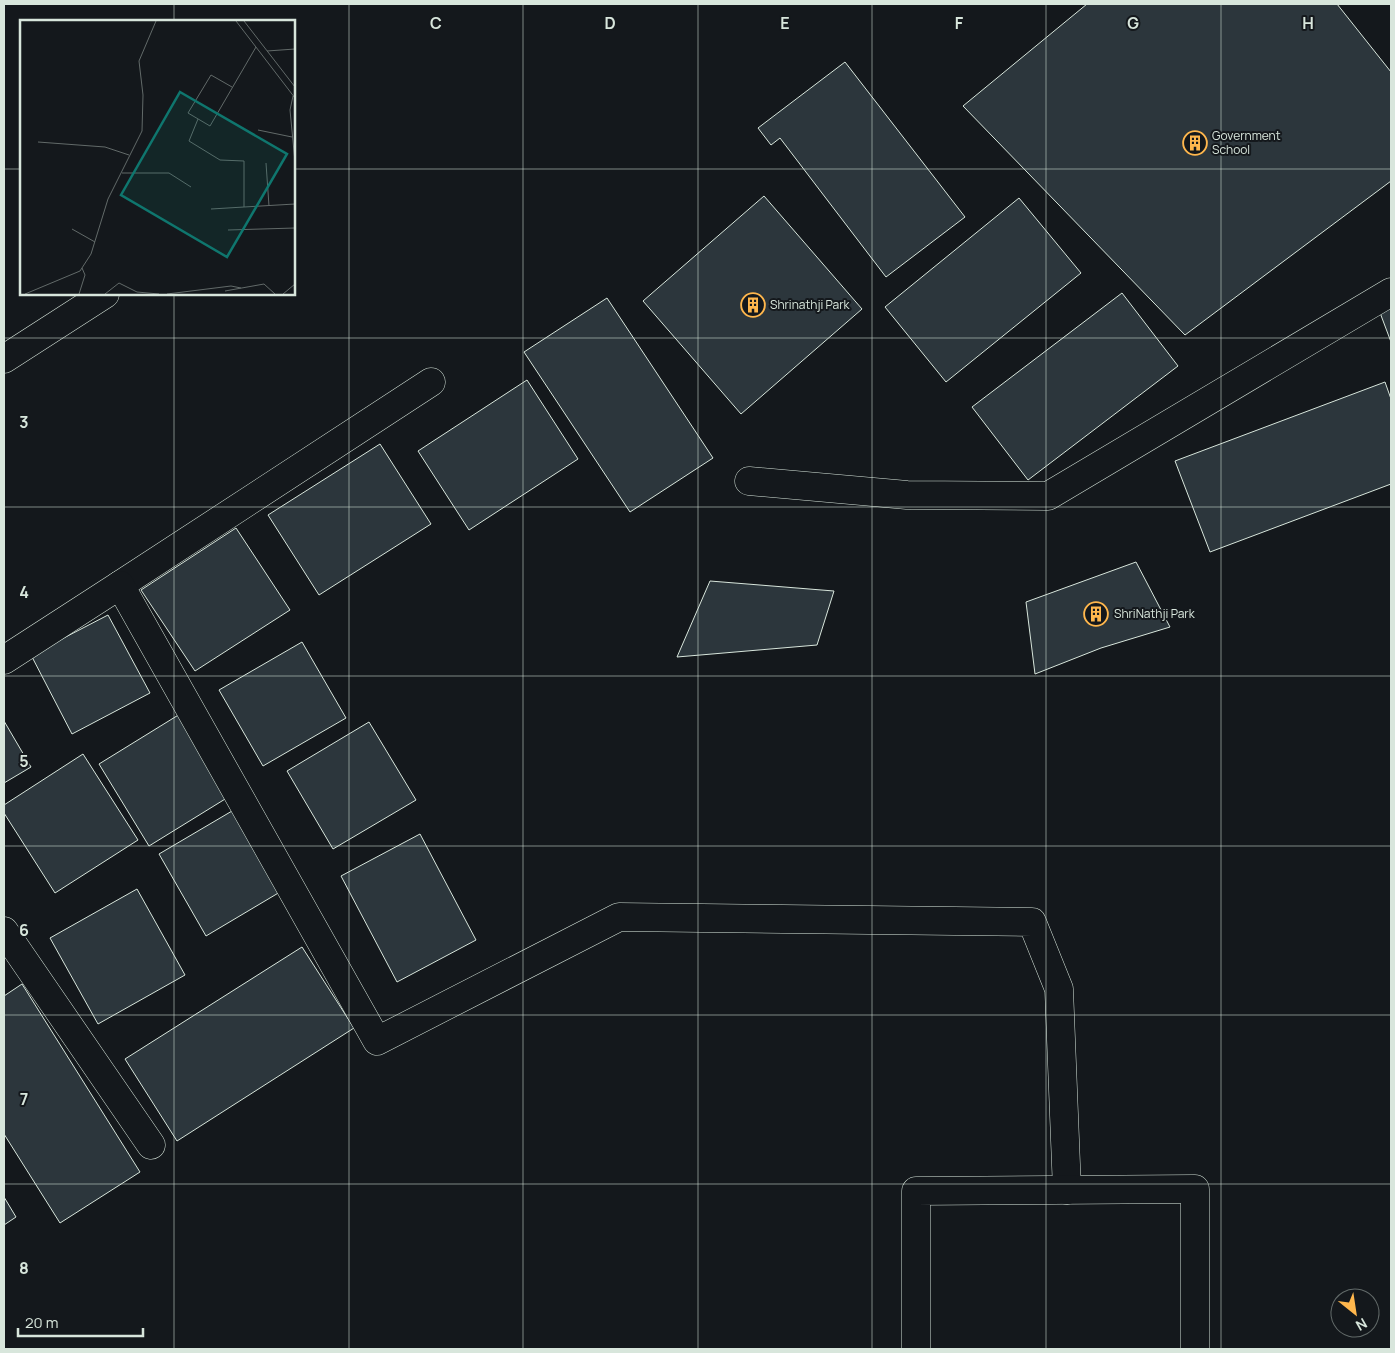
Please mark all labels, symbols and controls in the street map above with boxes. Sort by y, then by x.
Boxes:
text: C [430,12,442,34]
text: D [604,12,616,34]
text: E [780,12,790,34]
text: F [955,12,964,34]
text: G [1127,12,1139,34]
text: H [1302,12,1314,34]
inset map [20,20,295,295]
place label: Government School [1212,127,1281,158]
building icon: Government School [1182,130,1208,156]
building icon: Shrinathji Park [740,292,766,318]
place label: Shrinathji Park [770,296,851,313]
text: 3 [19,411,29,433]
text: 4 [19,581,29,603]
building icon: ShriNathji Park [1083,601,1109,627]
place label: ShriNathji Park [1114,605,1196,622]
text: 5 [19,750,29,772]
text: 6 [19,919,29,941]
text: 7 [20,1088,28,1110]
text: 8 [19,1257,29,1279]
north arrow [1330,1288,1380,1338]
scale bar [18,1306,142,1338]
text: 20 m [25,1312,58,1333]
text: N [1353,1314,1371,1335]

